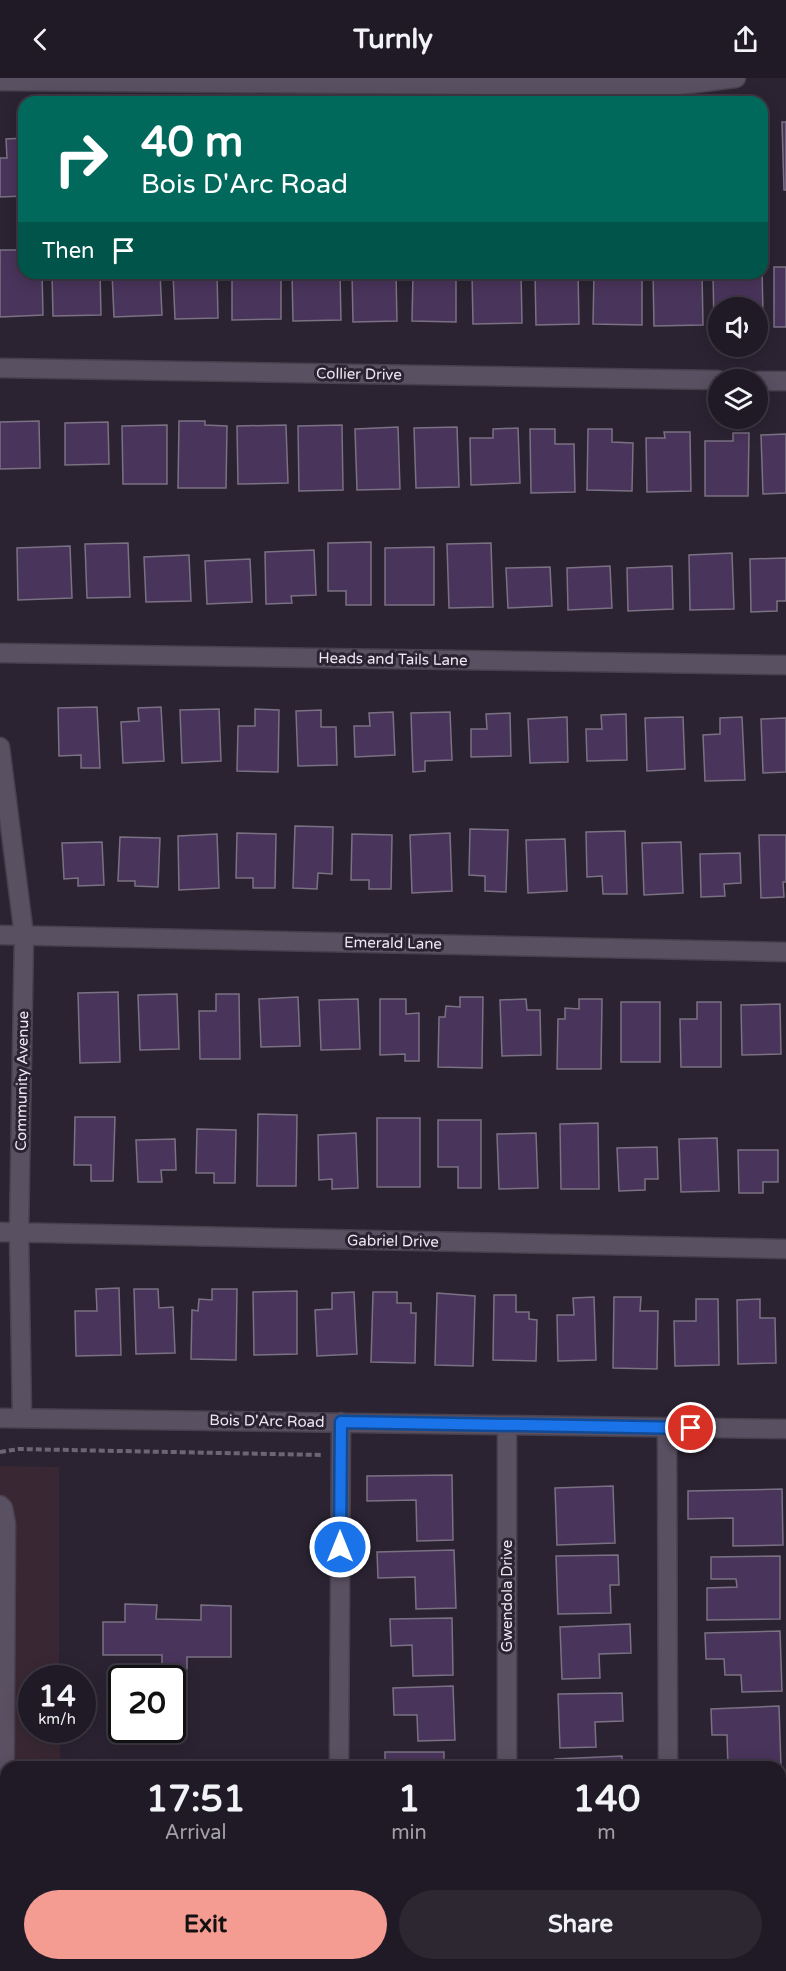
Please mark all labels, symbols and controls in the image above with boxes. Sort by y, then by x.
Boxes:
icon: back [24,23,57,56]
text: Turnly [353,23,433,56]
icon: share [729,23,762,56]
text: 40 m [141,117,243,168]
icon: right [42,120,120,198]
text: Bois D'Arc Road [141,168,348,201]
icon: arrive [107,234,140,267]
text: Then [42,238,95,264]
map controls [708,297,768,429]
button: sound [708,297,768,357]
street label: Collier Drive [316,364,402,384]
button: layers [708,369,768,429]
street label: Heads and Tails Lane [318,649,468,669]
street label: Emerald Lane [344,933,442,953]
street label: Community Avenue [12,1011,32,1151]
street label: Gabriel Drive [347,1231,439,1251]
pin [665,1402,716,1453]
street label: Bois D'Arc Road [209,1411,325,1431]
icon: arrive [674,1411,707,1444]
position arrow [308,1515,372,1579]
street label: Gwendola Drive [498,1540,516,1652]
speed limit sign: 20 [108,1665,186,1743]
text: 14 [38,1678,76,1715]
text: km/h [38,1710,76,1728]
text: 17:51 [146,1778,246,1821]
text: 1 [398,1778,420,1821]
text: 140 [572,1778,640,1821]
text: Arrival [165,1821,227,1845]
text: min [391,1821,427,1845]
text: m [597,1821,616,1845]
button: Exit [24,1890,387,1959]
button: Share [399,1890,762,1959]

